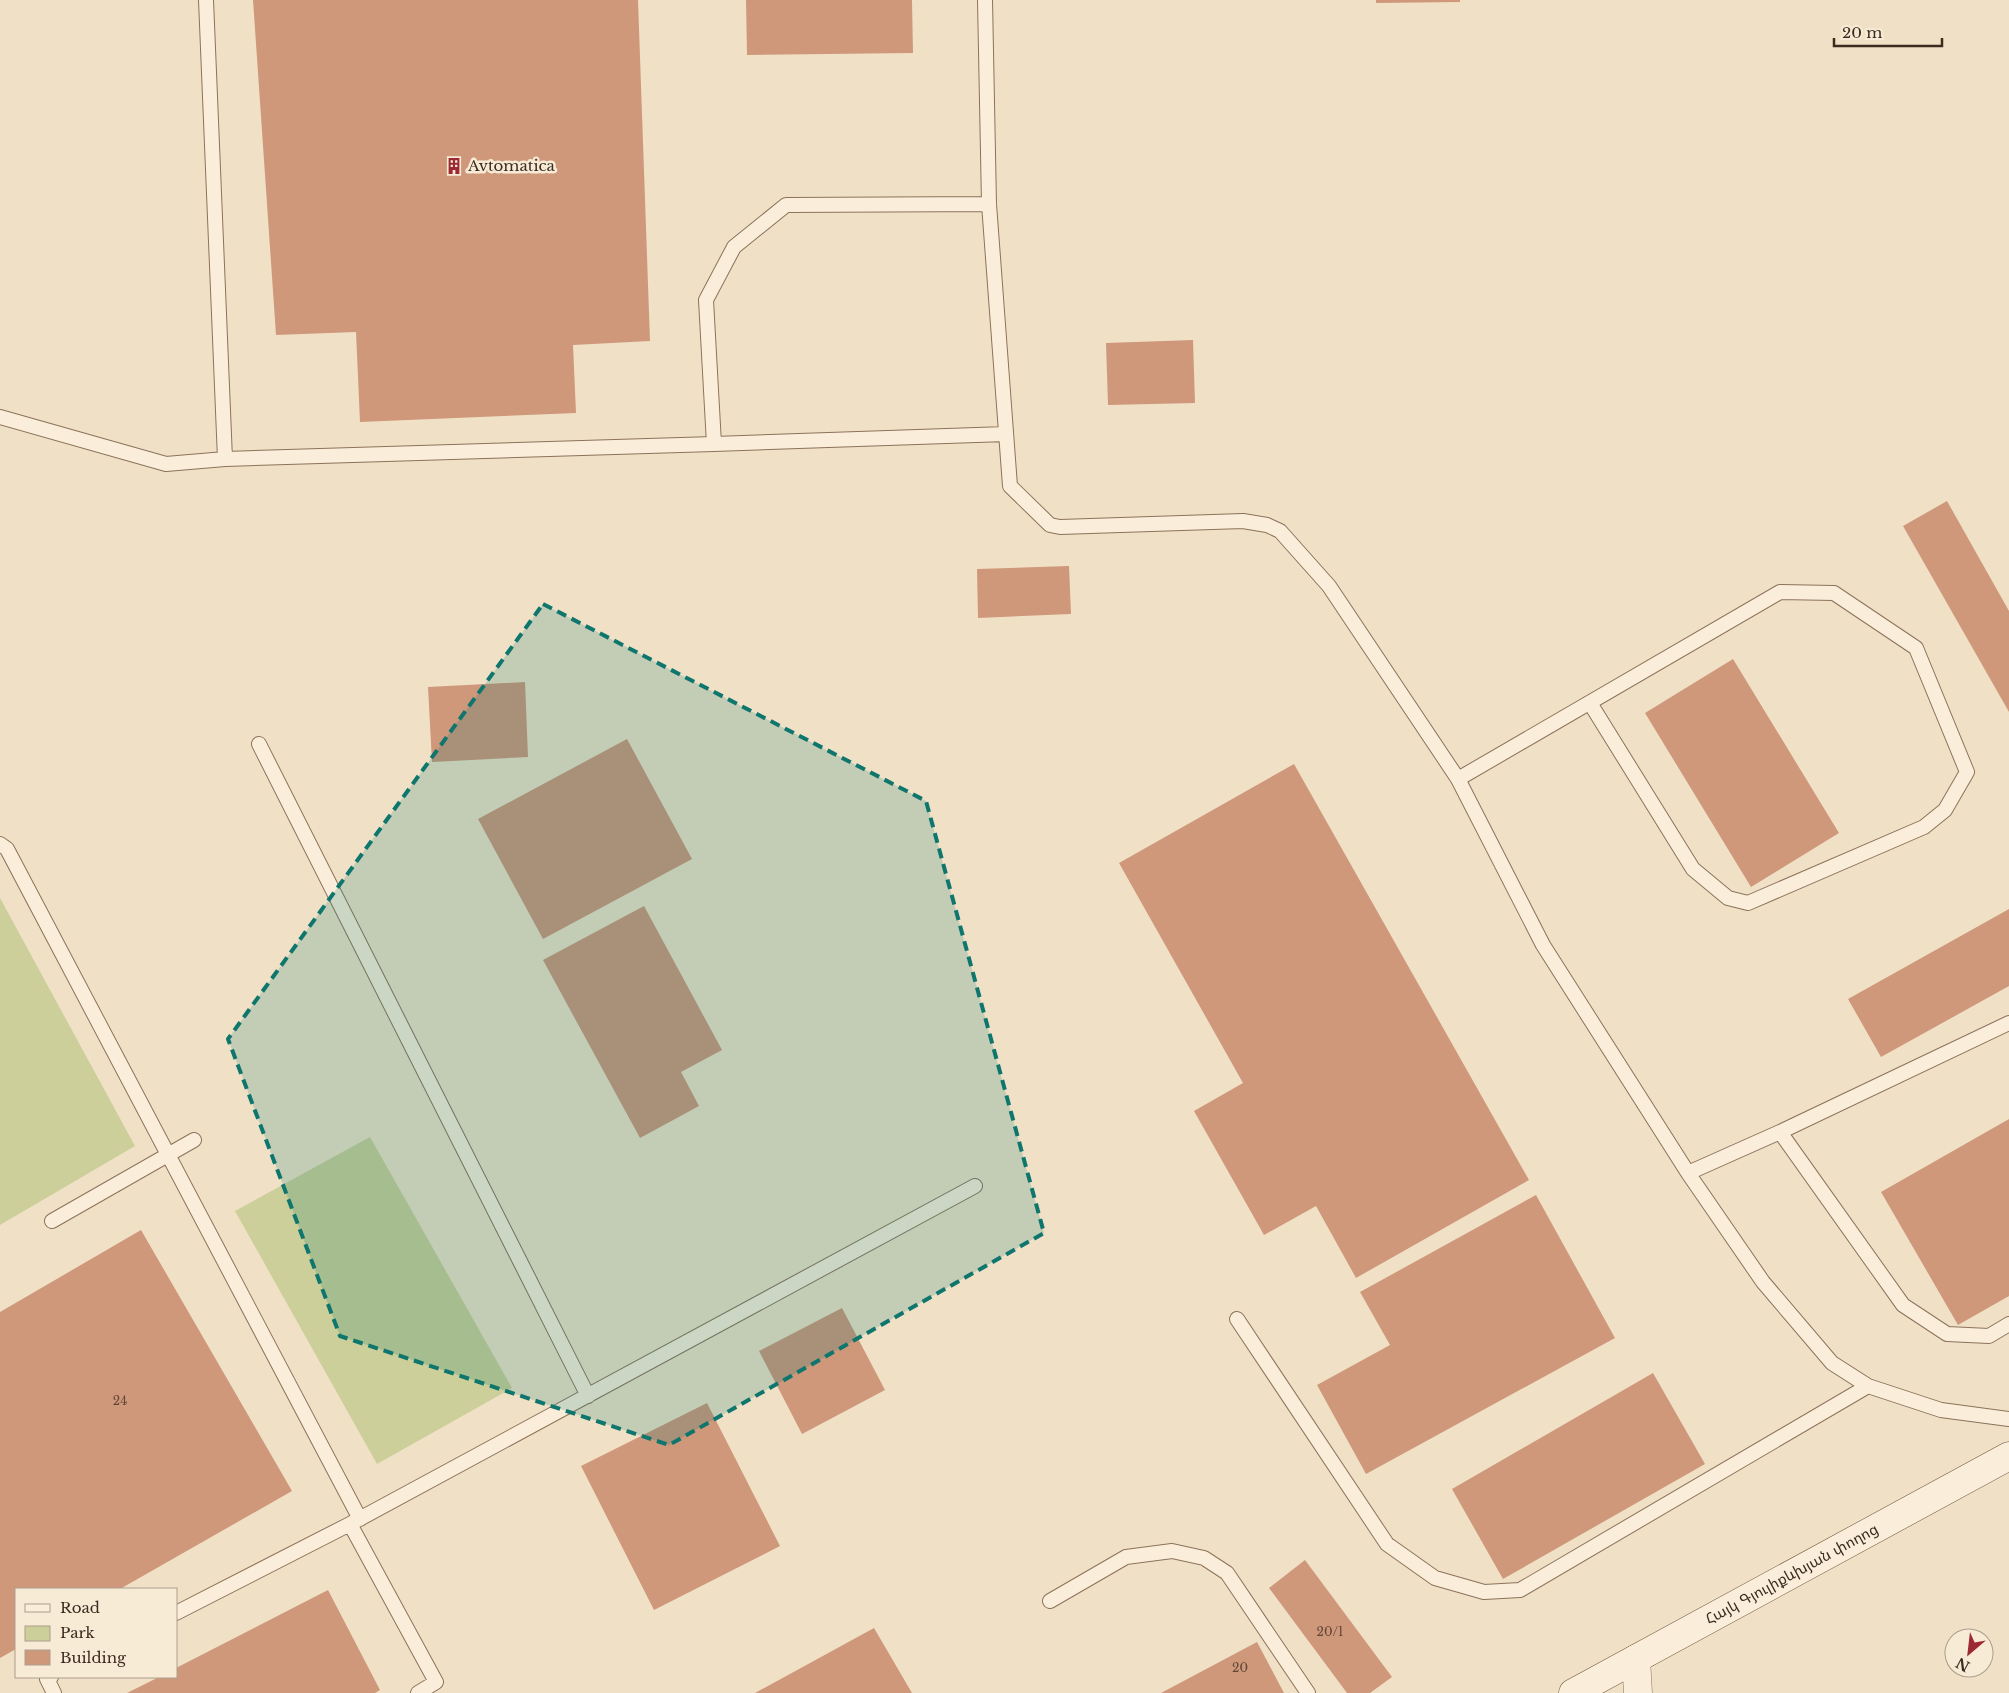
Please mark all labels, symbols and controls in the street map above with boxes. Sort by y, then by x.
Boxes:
scale bar [1834,15,1942,47]
text: 20 m [1842,23,1882,42]
building icon: Avtomatica [444,156,464,176]
place label: Avtomatica [467,156,556,175]
house number: 24 [113,1393,127,1408]
street label: Հայկ Գյուլիքևխյան փողոց [1702,1519,1881,1628]
legend [15,1588,178,1678]
text: Road [60,1598,100,1617]
text: Park [60,1623,96,1642]
house number: 20/1 [1317,1624,1343,1639]
north arrow [1944,1628,1994,1678]
text: Building [60,1648,127,1667]
text: N [1953,1653,1973,1676]
house number: 20 [1232,1660,1248,1675]

